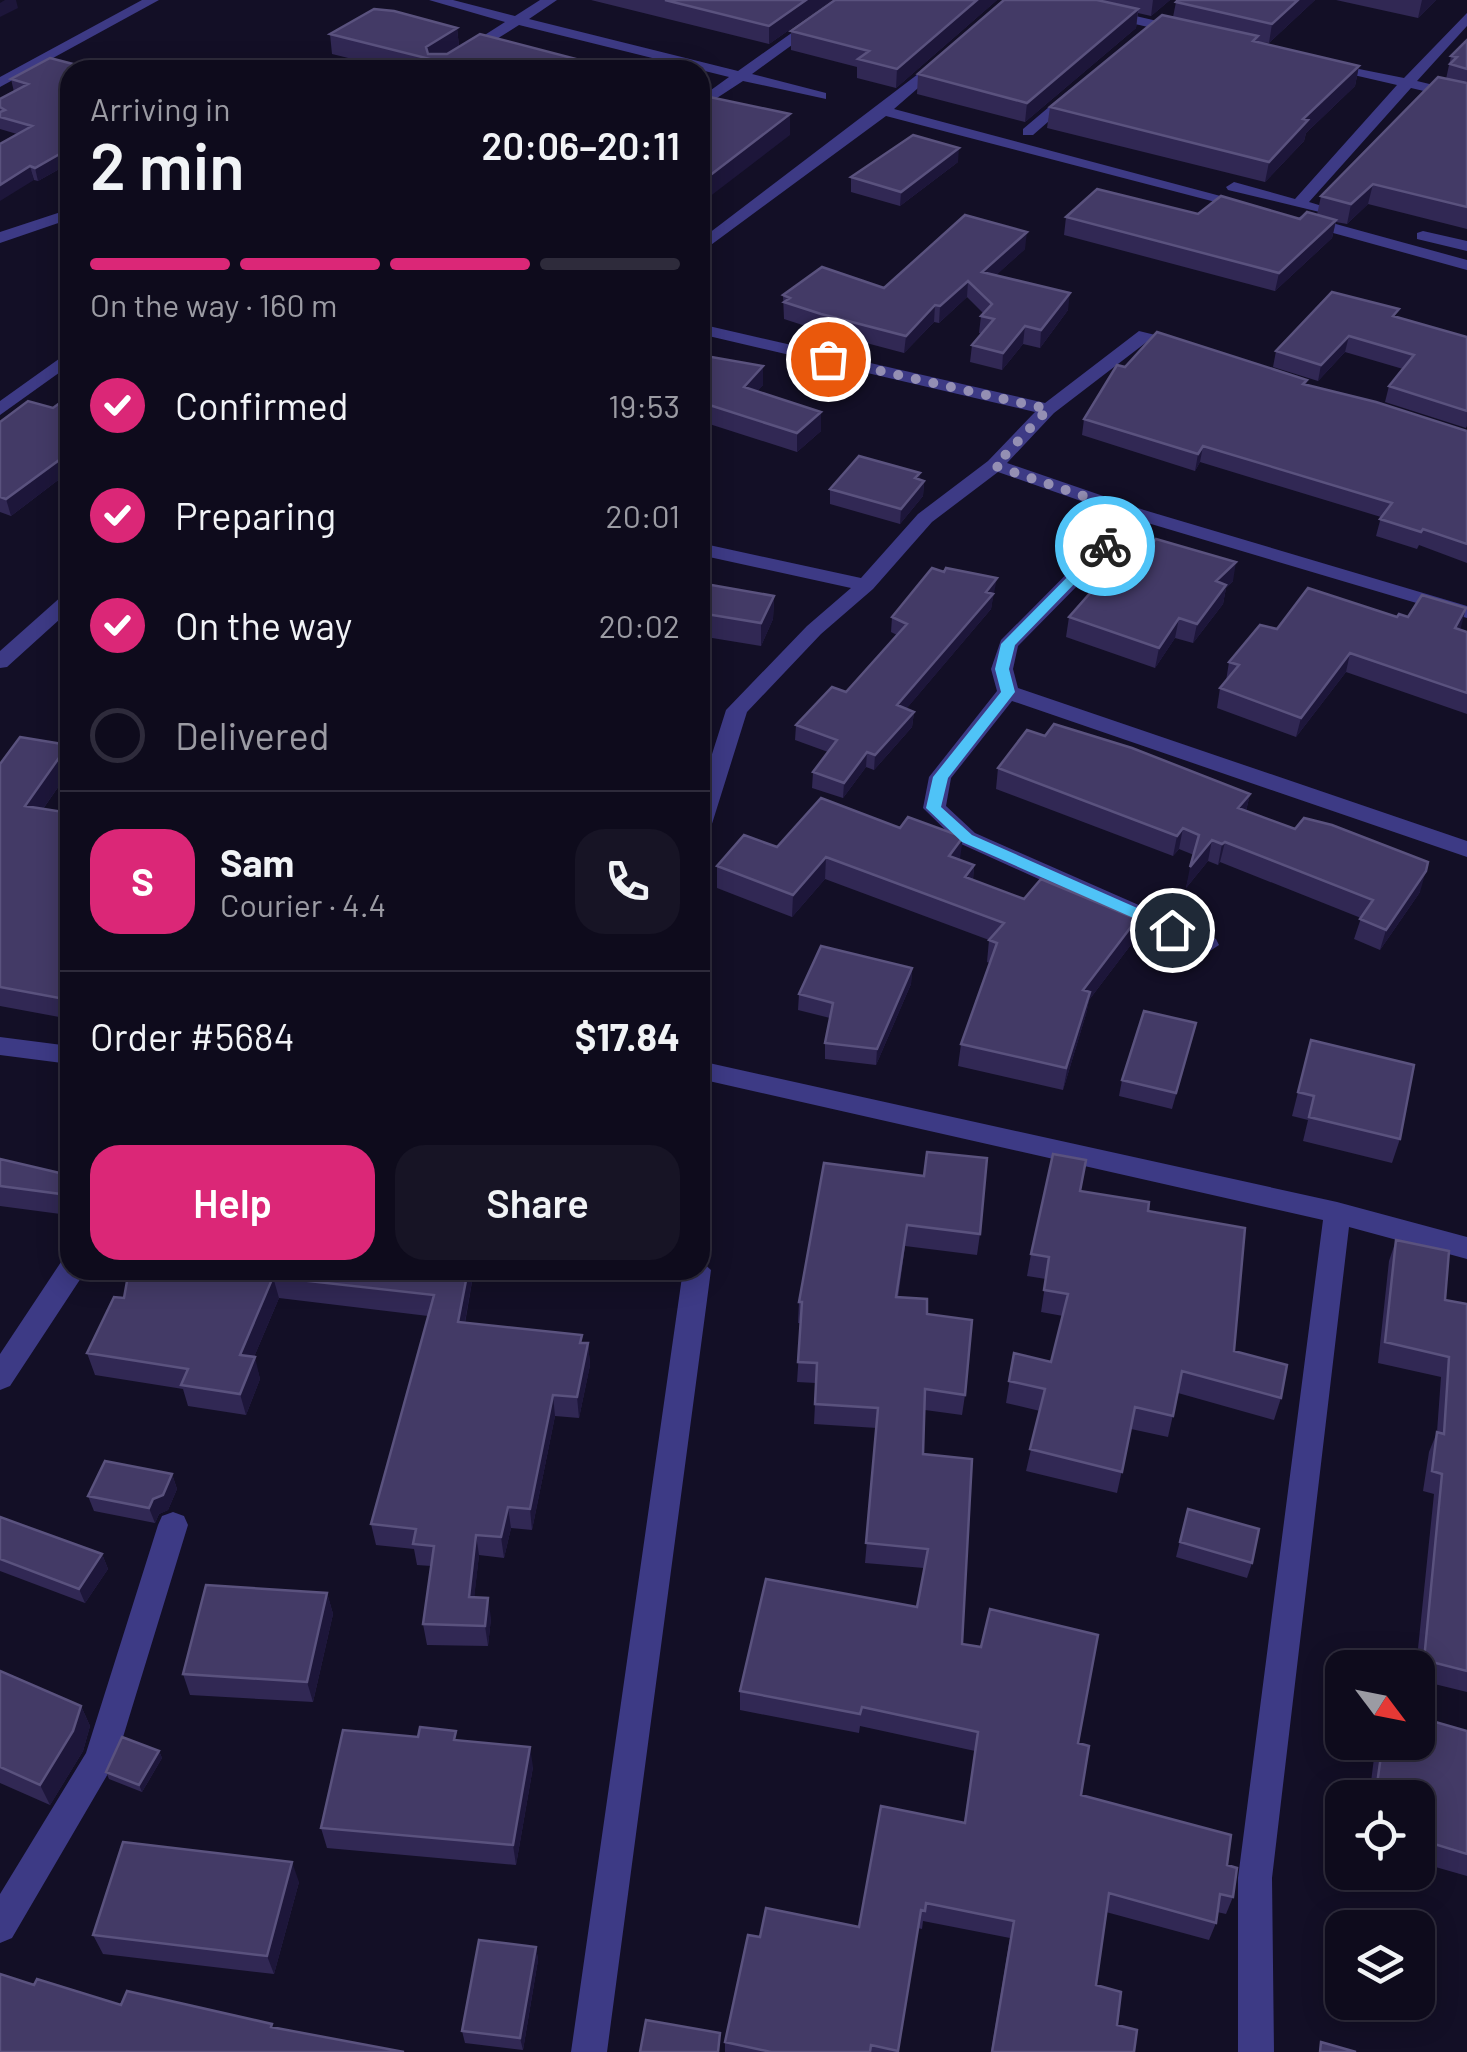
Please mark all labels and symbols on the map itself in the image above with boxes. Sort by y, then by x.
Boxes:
pin [786,317,871,402]
courier [1055,496,1155,596]
pin [1130,888,1215,973]
north arrow [1325,1650,1435,1760]

